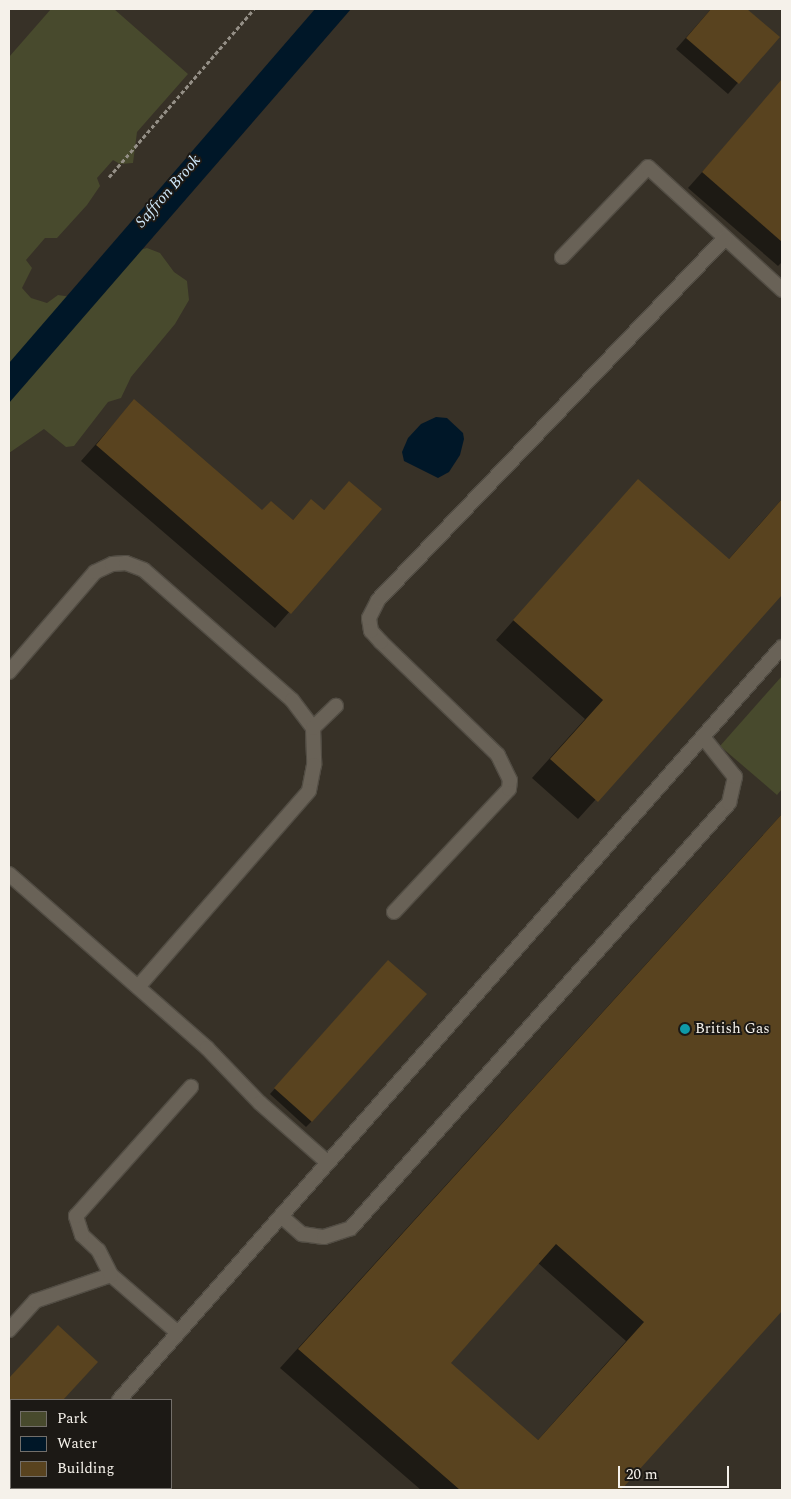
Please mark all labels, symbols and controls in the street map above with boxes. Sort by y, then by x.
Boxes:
water label: Saffron Brook [131,151,205,231]
place label: British Gas [695,1020,770,1038]
marker: British Gas [679,1023,691,1035]
legend [10,1399,172,1489]
text: Park [57,1407,88,1430]
text: Water [57,1432,97,1455]
scale bar [621,1456,732,1488]
text: Building [57,1457,114,1480]
text: 20 m [626,1463,658,1486]

